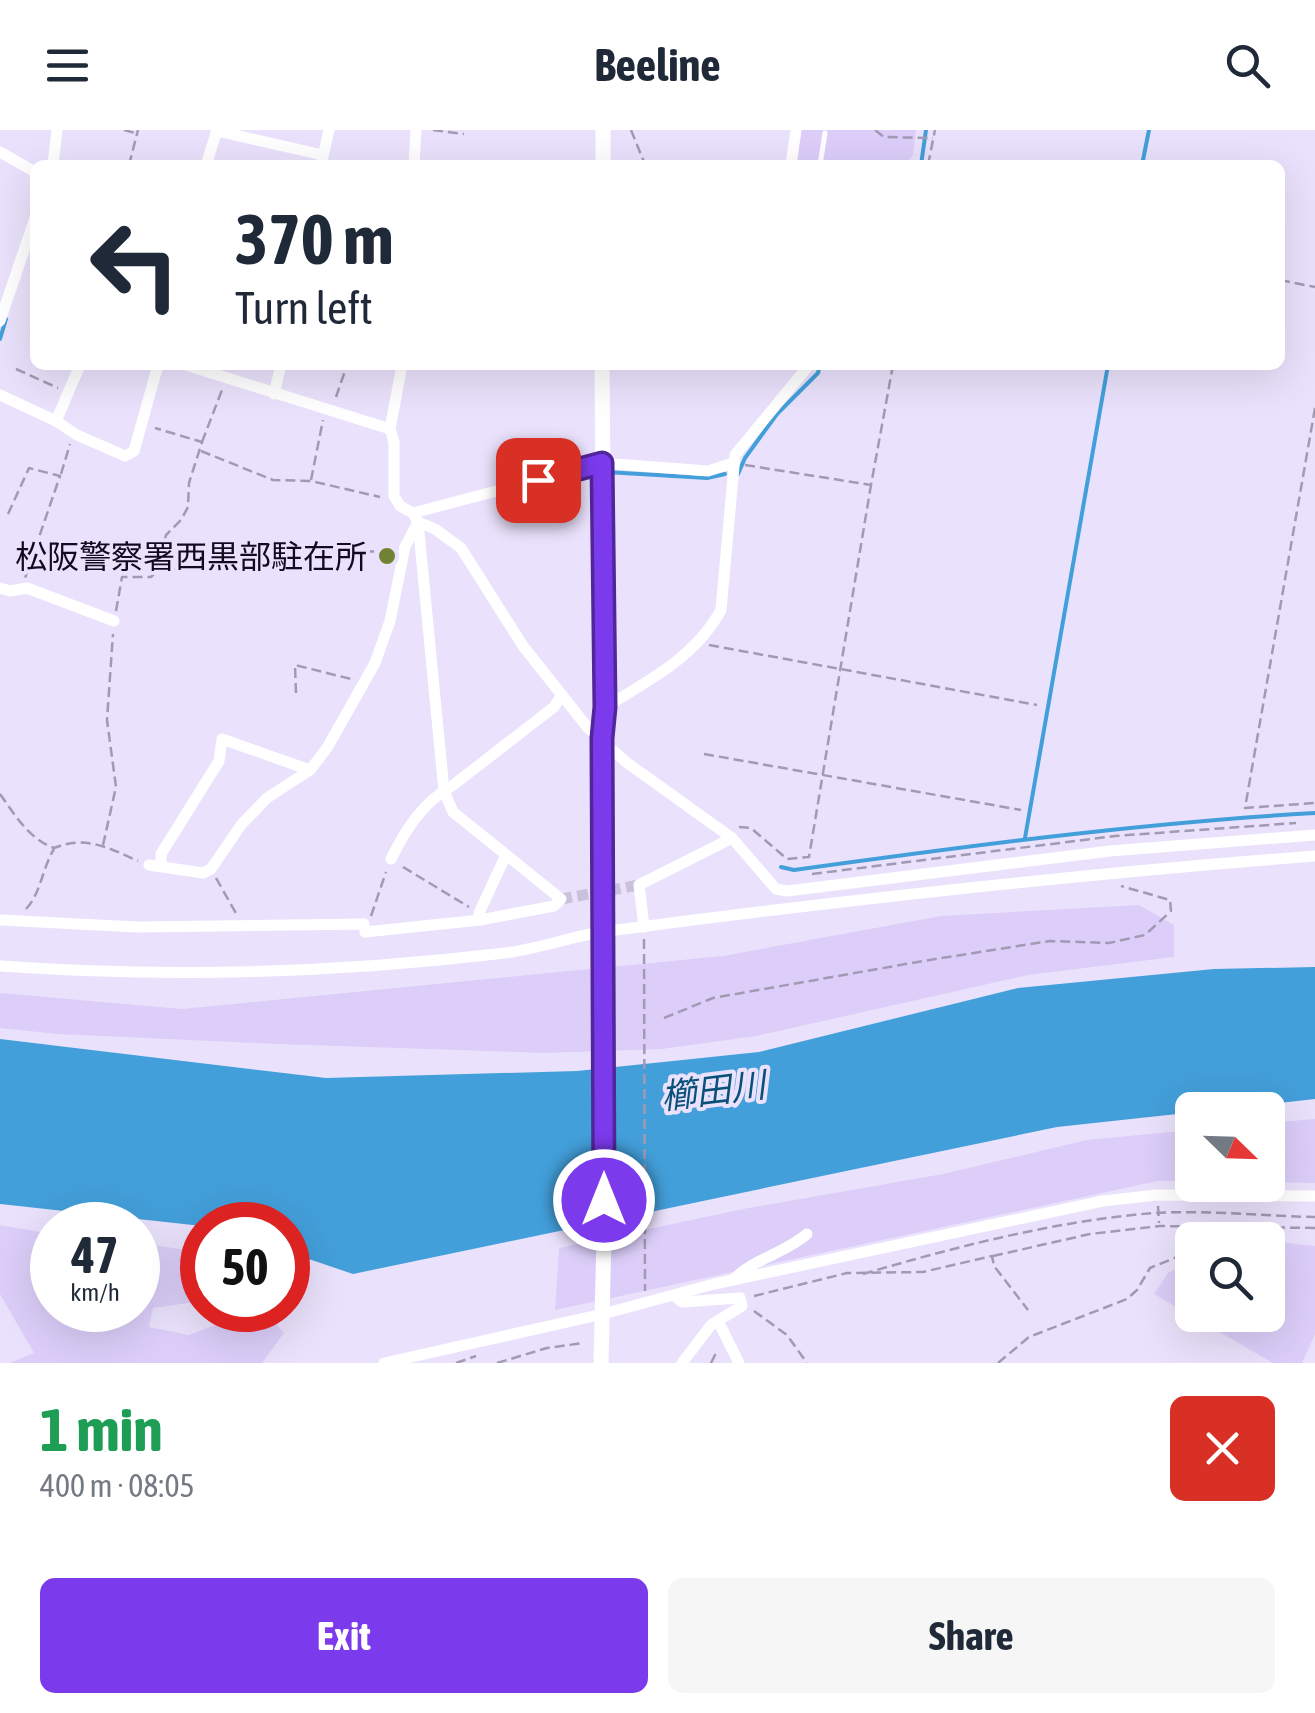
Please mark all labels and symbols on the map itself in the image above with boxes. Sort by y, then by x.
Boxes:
pin [496,438,581,523]
place label: 松阪警察署西黒部駐在所 [15,538,367,575]
marker: 松阪警察署西黒部駐在所 [376,545,398,567]
water label: 櫛田川 [658,1063,772,1116]
north arrow [1175,1092,1285,1202]
position arrow [552,1148,656,1252]
speed limit sign: 50 [180,1202,310,1332]

